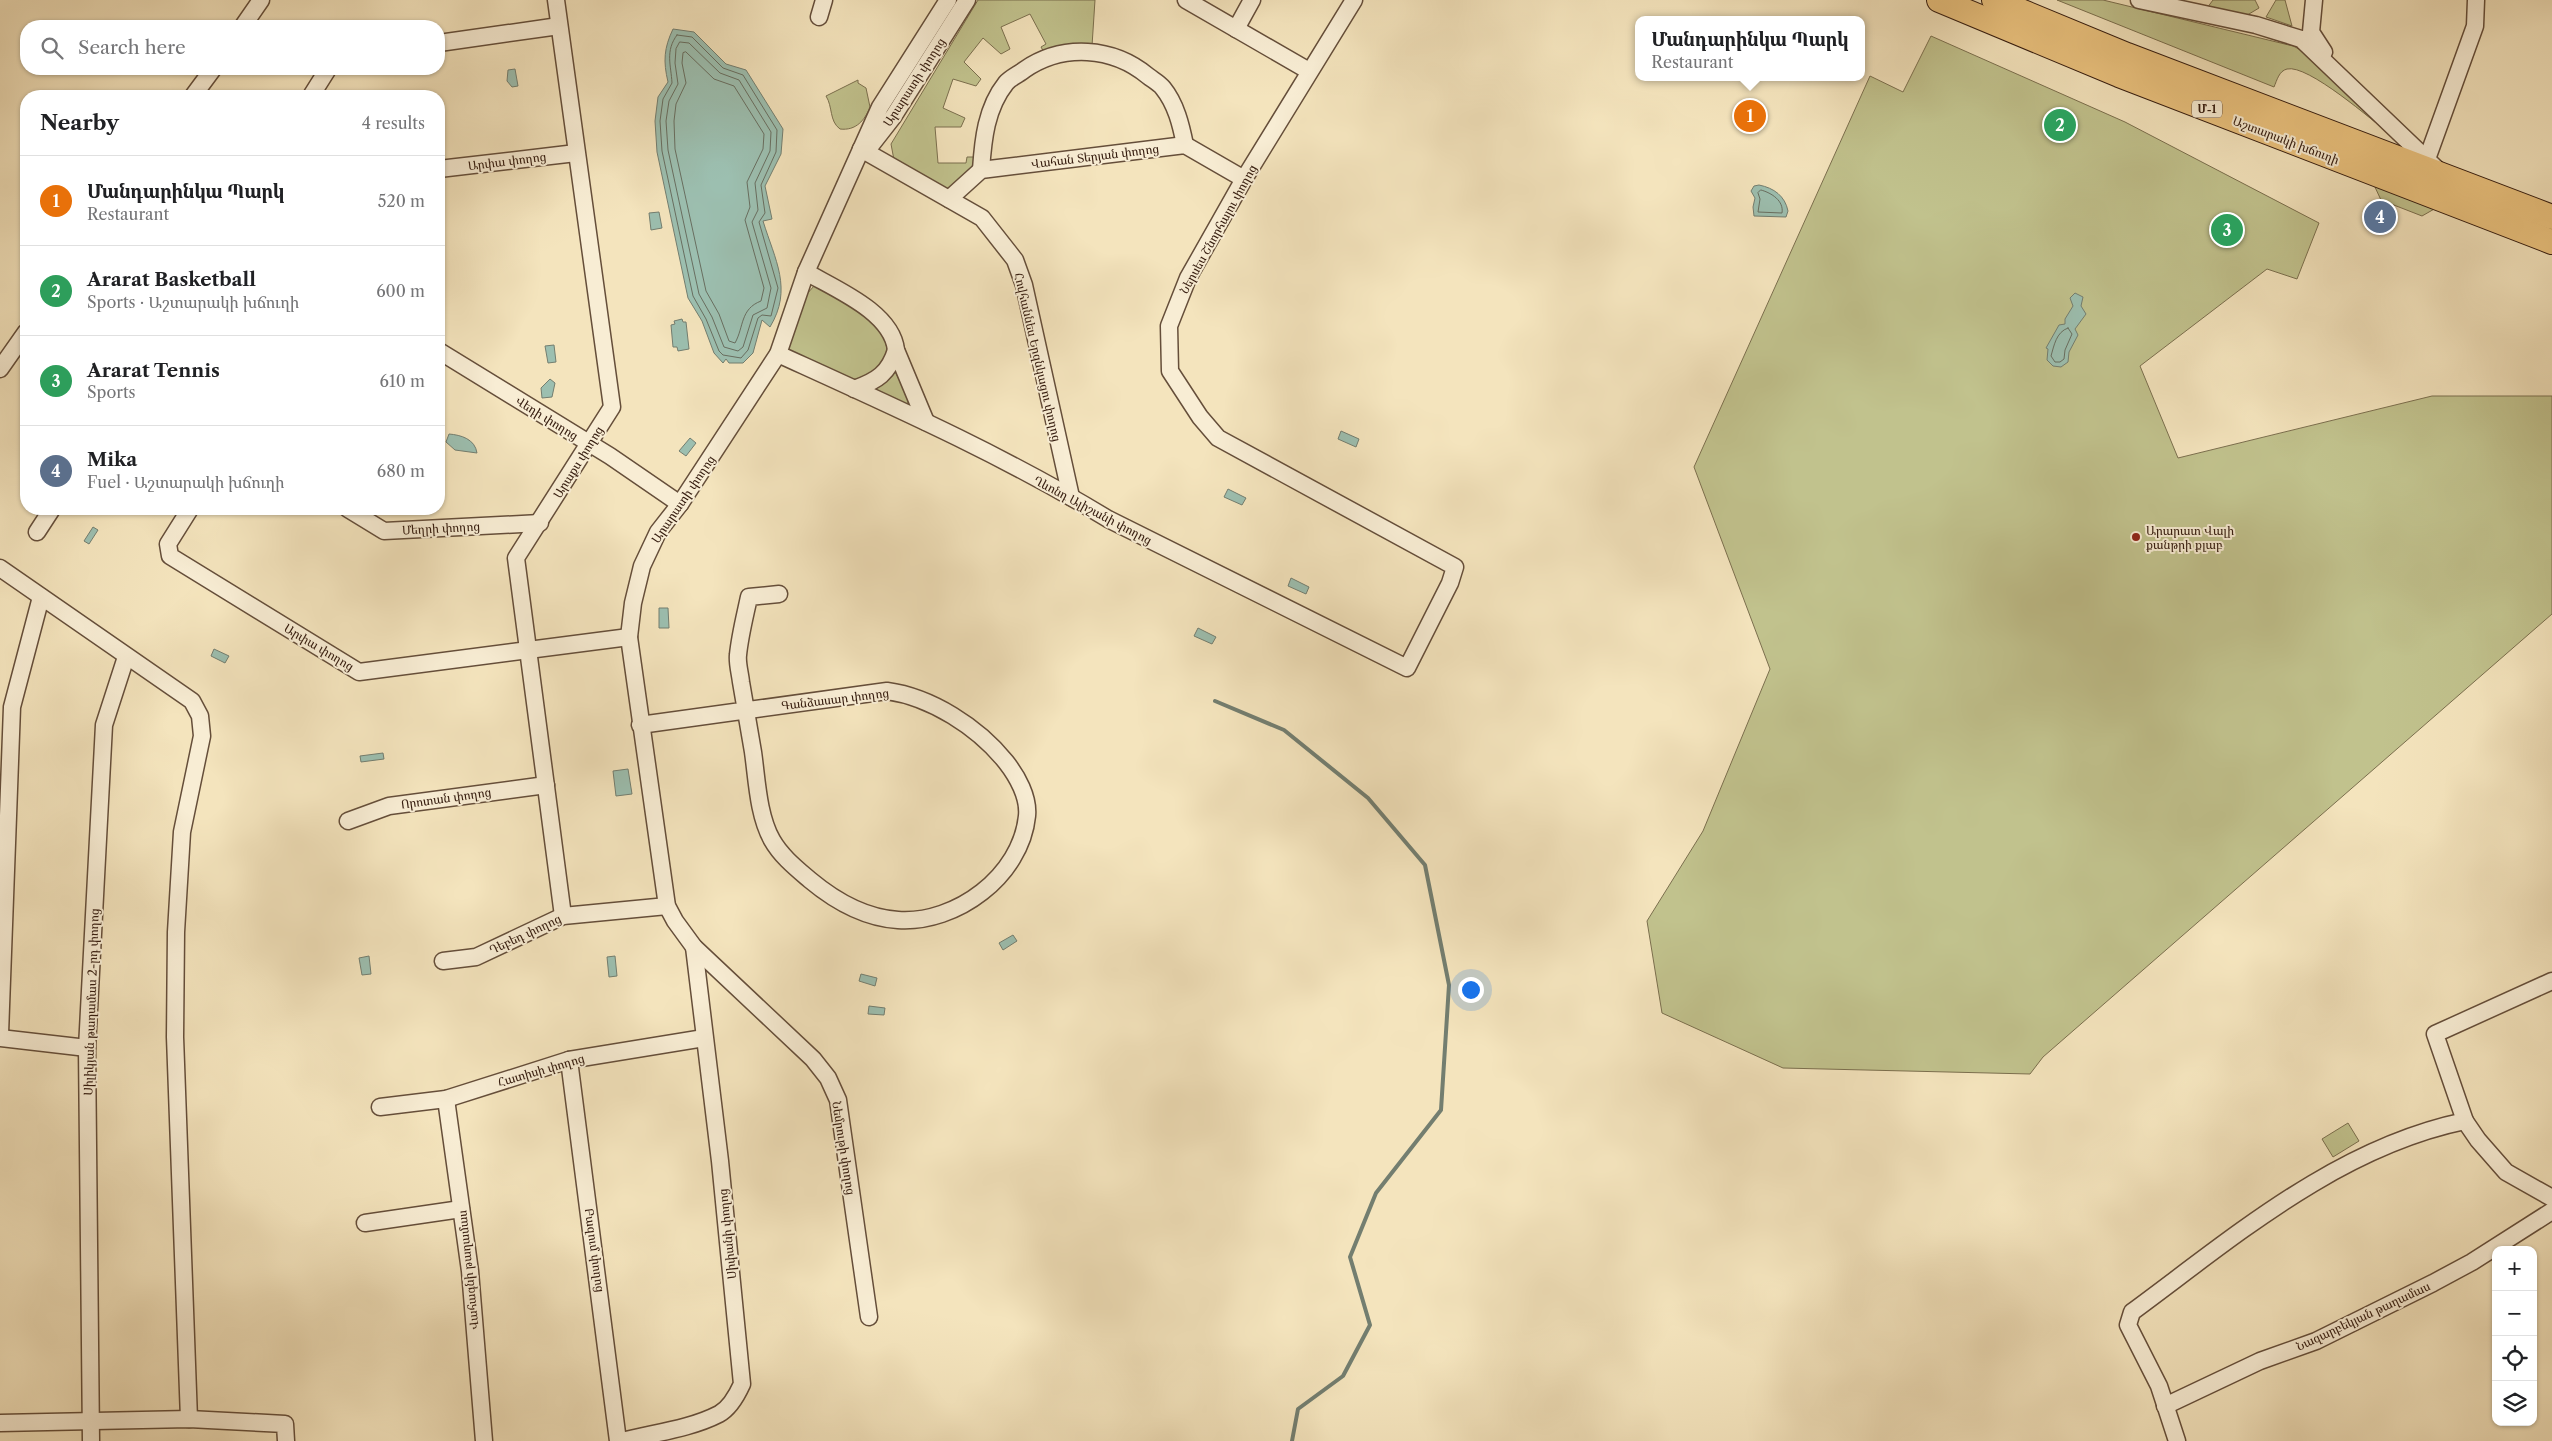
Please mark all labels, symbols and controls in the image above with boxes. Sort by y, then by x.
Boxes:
popup [1635,16,1865,81]
search box [20,20,445,75]
text: Մանդարինկա Պարկ [1651,28,1849,51]
icon: search [38,34,66,62]
street label: Արարատի փողոց [880,35,948,129]
text: Search here [78,36,186,59]
text: Restaurant [1651,52,1734,72]
pin: 1 [1734,97,1766,135]
road number: Մ-1 [2192,100,2222,118]
pin: 2 [2044,106,2076,144]
text: Nearby [40,110,119,135]
text: 4 results [362,113,425,133]
street label: Աշտարակի խճուղի [2231,113,2342,167]
street label: Վահան Տերյան փողոց [1030,141,1160,171]
street label: Արփա փողոց [467,149,547,173]
street label: Ներսես Շնորհալու փողոց [1176,162,1260,296]
text: Մանդարինկա Պարկ [87,180,284,203]
text: 1 [52,191,60,211]
text: 520 m [378,191,425,211]
pin: 4 [2364,198,2396,236]
text: Restaurant [87,204,169,224]
pin: 3 [2211,211,2243,249]
text: Ararat Basketball [87,268,256,291]
street label: Հովհաննես Երզնկացու փողոց [1011,271,1065,443]
text: 2 [51,281,61,301]
text: 600 m [376,281,425,301]
text: Sports · Աշտարակի խճուղի [87,292,299,312]
text: Ararat Tennis [87,359,220,382]
text: 3 [51,371,61,391]
text: 610 m [380,371,425,391]
text: Sports [87,382,136,402]
street label: Վեդի փողոց [513,393,581,443]
street label: Արաքս փողոց [550,423,606,501]
text: Mika [87,448,137,471]
street label: Արարատի փողոց [648,452,718,546]
text: 4 [51,461,61,481]
text: 680 m [377,461,425,481]
text: Fuel · Աշտարակի խճուղի [87,472,284,492]
street label: Ղևոնդ Ալիշանի փողոց [1031,472,1155,548]
street label: Մեղրի փողոց [402,518,480,538]
place label: Արարատ Վալի քանթրի քլաբ [2146,523,2234,552]
marker: Արարատ Վալի քանթրի քլաբ [2130,531,2142,543]
street label: Արփա փողոց [281,620,357,674]
street label: Գանձասար փողոց [780,685,890,713]
street label: Որոտան փողոց [400,784,492,812]
street label: Սիլիկյան թաղամաս 2-րդ փողոց [80,908,102,1096]
street label: Դեբեդ փողոց [487,911,563,957]
your location [1458,977,1484,1003]
street label: Հատիսի փողոց [496,1050,586,1090]
street label: Նեմրութի փողոց [829,1100,859,1196]
street label: Սիփանի փողոց [715,1188,739,1280]
street label: Բազում փողոց [582,1207,608,1293]
street label: Վահագնի թաղամաս [454,1209,482,1331]
map controls [2492,1246,2537,1426]
button: + [2492,1246,2537,1291]
street label: Նազարբեկյան թաղամաս [2294,1278,2433,1354]
button: − [2492,1291,2537,1336]
button: locate [2492,1336,2537,1381]
button: layers [2492,1381,2537,1426]

